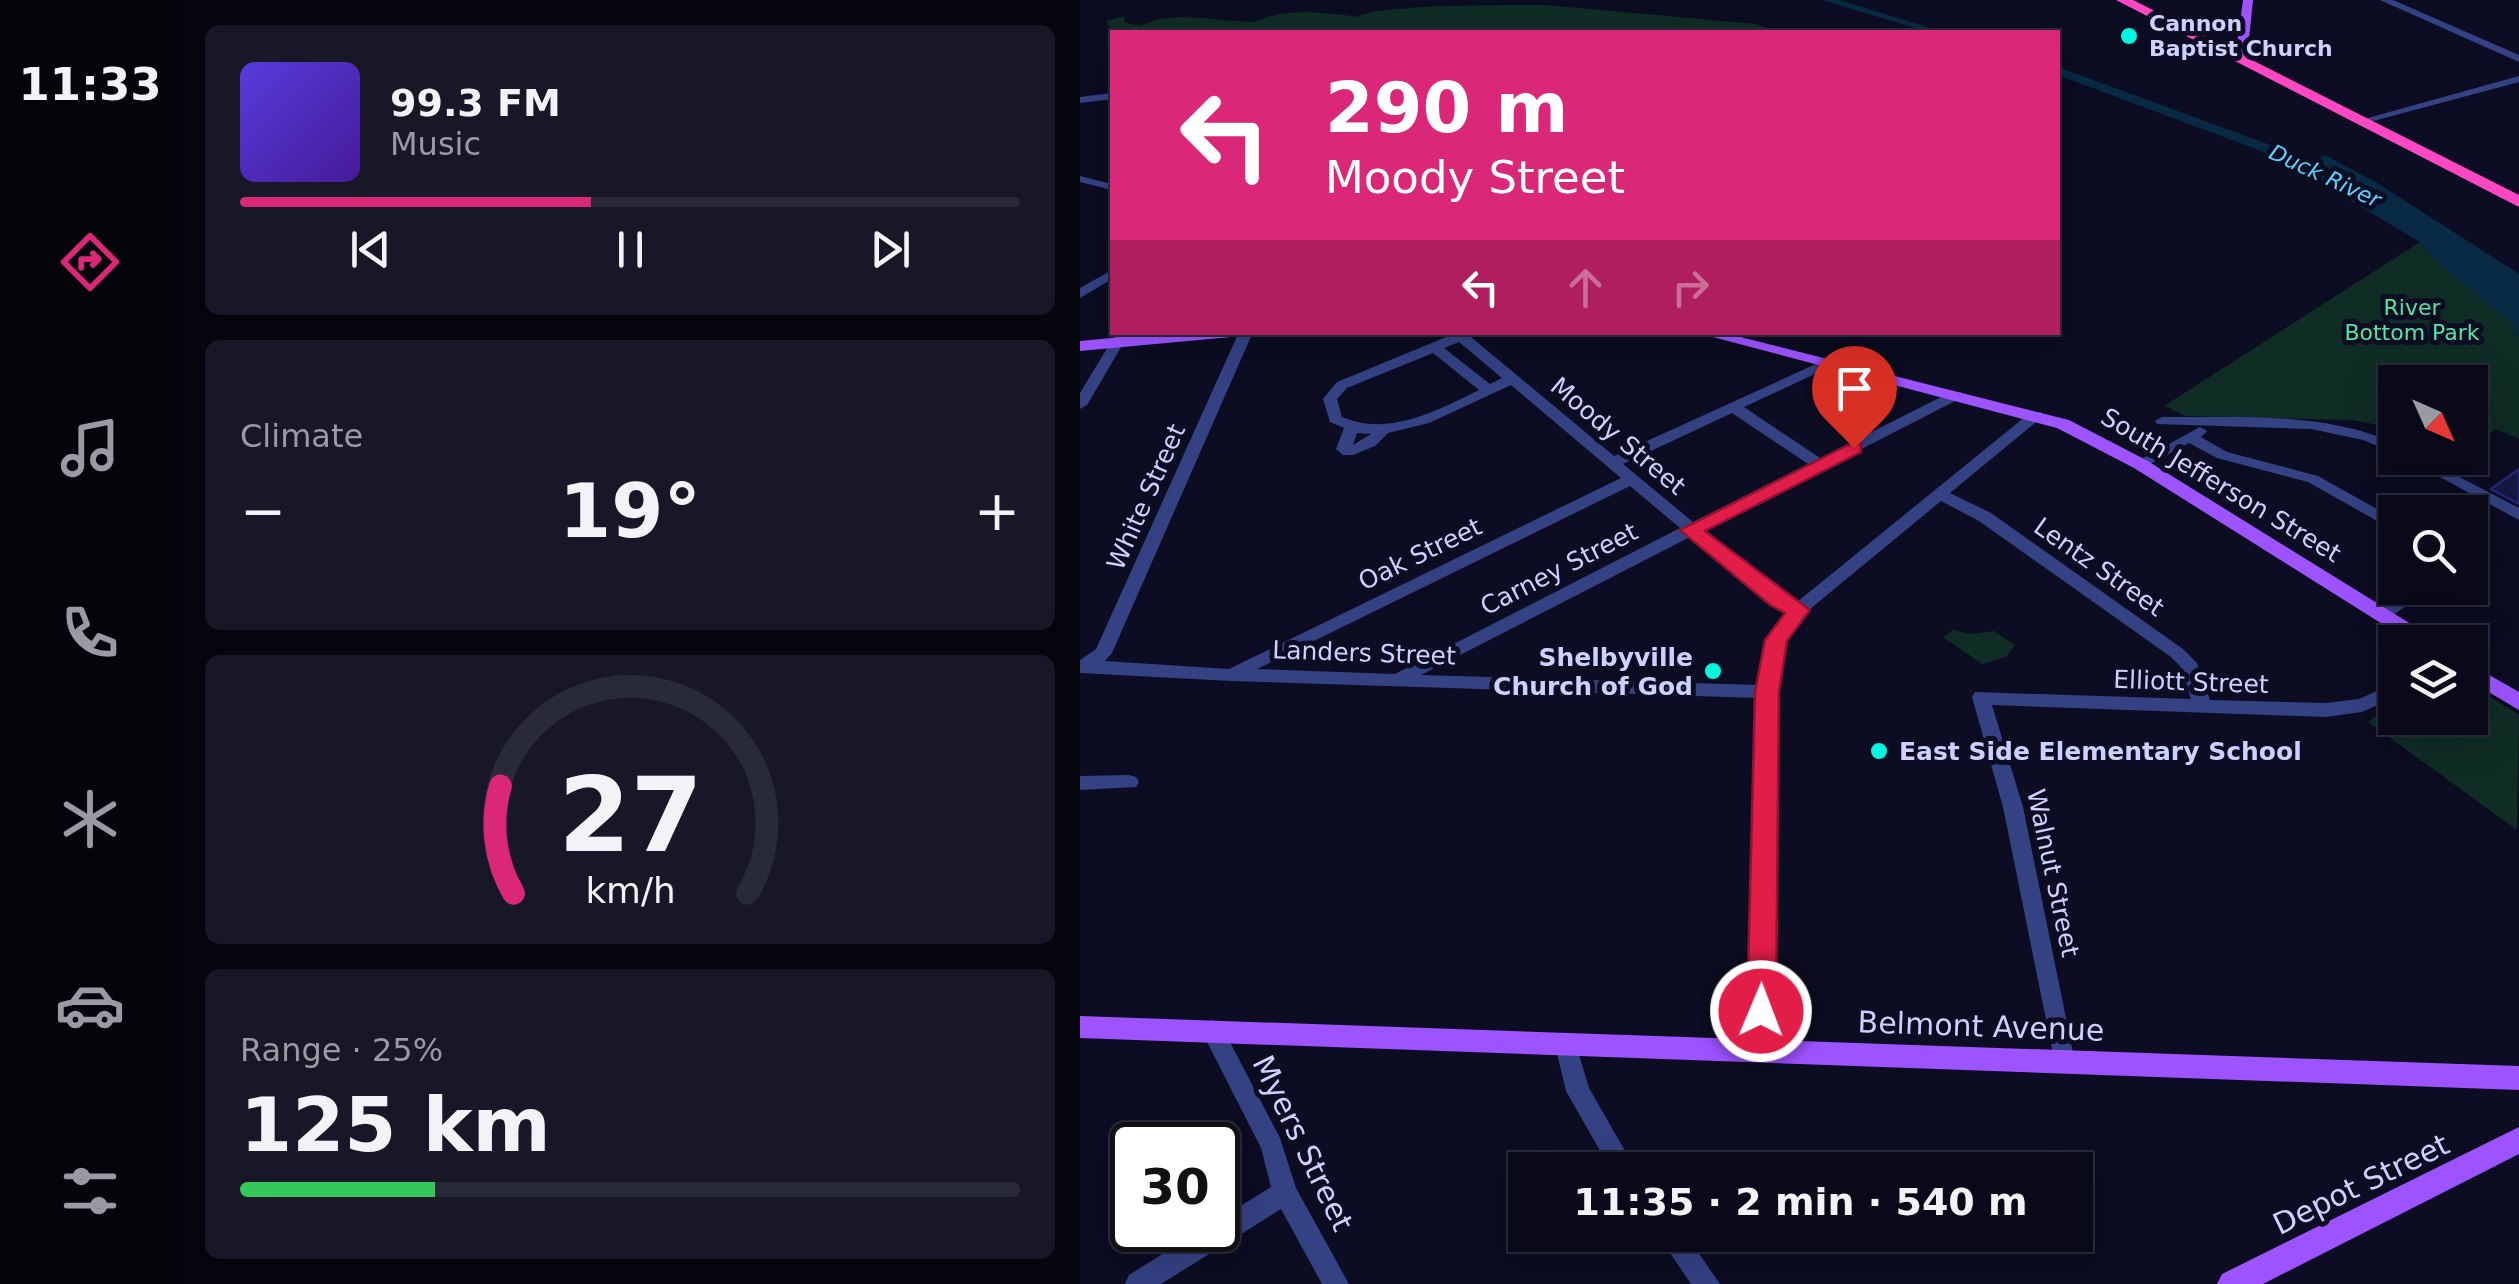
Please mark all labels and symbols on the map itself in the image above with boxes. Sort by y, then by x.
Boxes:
place label: Cannon Baptist Church [2149,11,2333,61]
marker: Cannon Baptist Church [2118,25,2140,47]
water label: Duck River [2265,139,2386,213]
park label: River Bottom Park [2344,295,2480,345]
pin [1812,346,1897,449]
north arrow [2378,365,2488,475]
street label: Moody Street [1545,371,1691,501]
street label: South Jefferson Street [2096,402,2346,568]
street label: White Street [1101,419,1191,574]
street label: Oak Street [1354,512,1486,596]
street label: Lentz Street [2029,512,2170,622]
street label: Carney Street [1476,517,1643,621]
street label: Landers Street [1272,635,1456,671]
place label: Shelbyville Church of God [1493,643,1693,701]
marker: Shelbyville Church of God [1702,660,1724,682]
street label: Elliott Street [2113,665,2269,699]
place label: East Side Elementary School [1899,737,2302,766]
marker: East Side Elementary School [1868,740,1890,762]
street label: Walnut Street [2021,786,2085,960]
position arrow [1709,959,1813,1063]
street label: Belmont Avenue [1857,1004,2105,1048]
street label: Myers Street [1245,1050,1361,1237]
speed limit sign: 30 [1110,1122,1240,1252]
street label: Depot Street [2267,1126,2455,1242]

